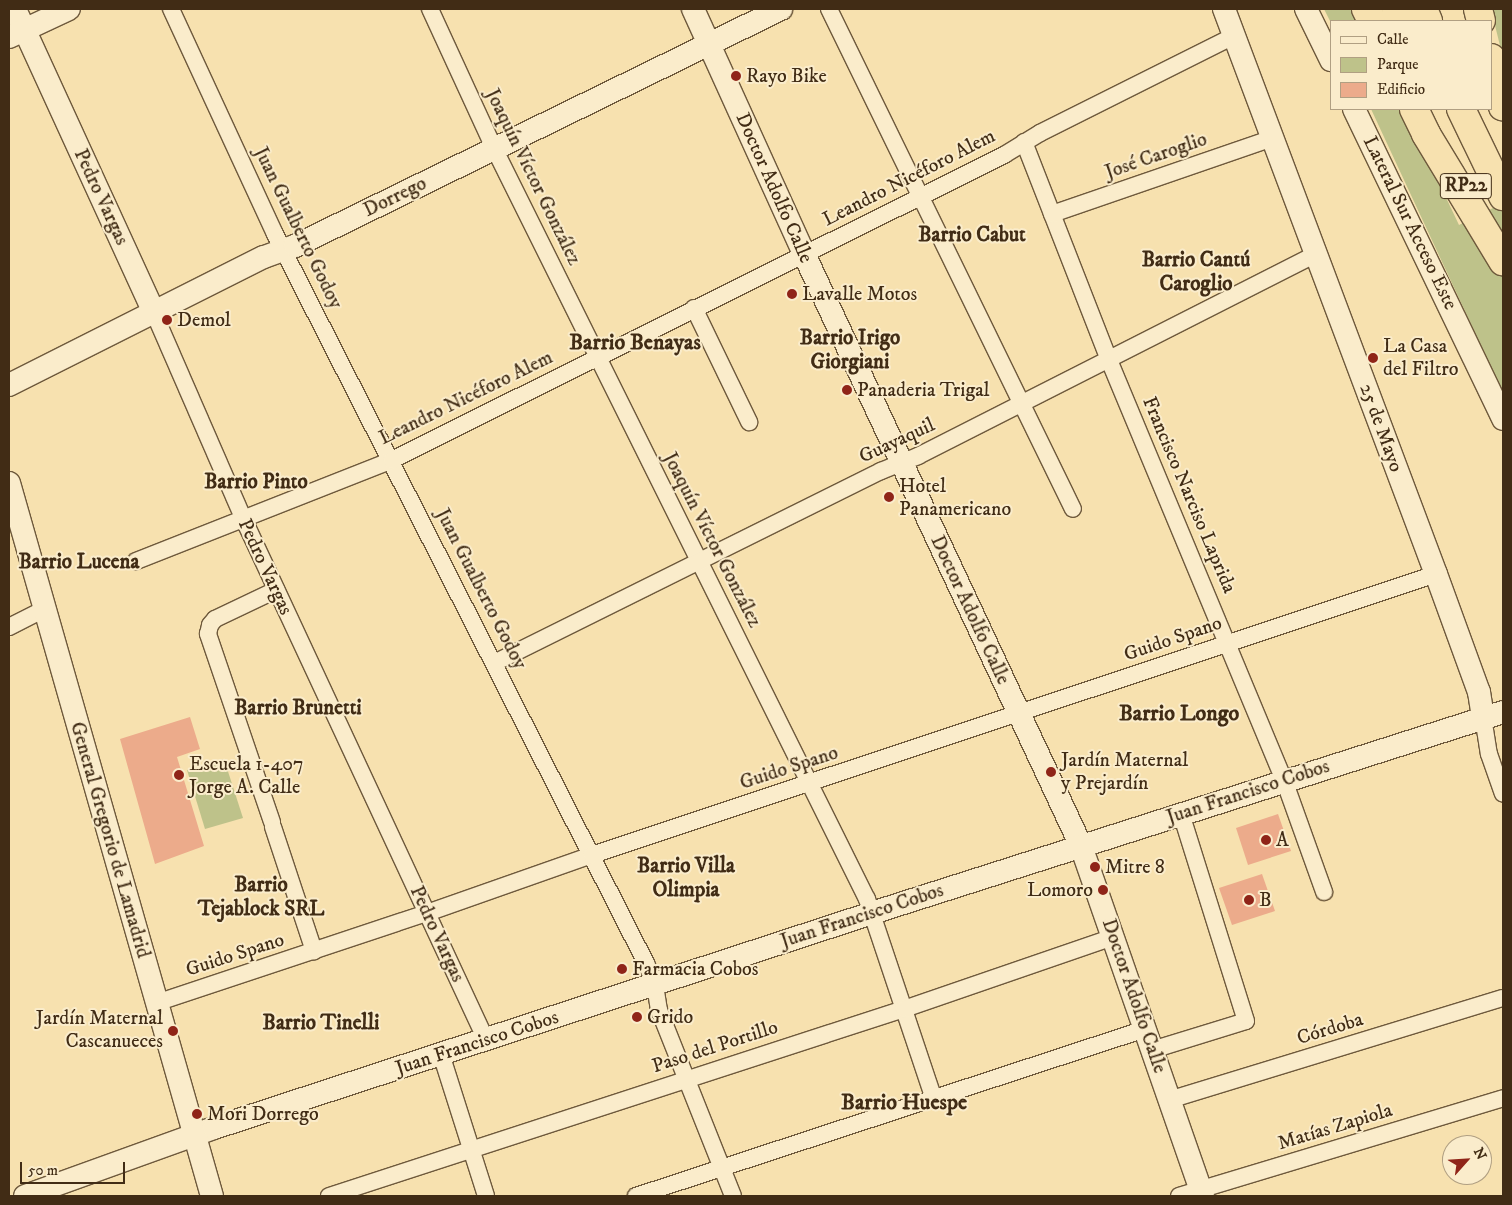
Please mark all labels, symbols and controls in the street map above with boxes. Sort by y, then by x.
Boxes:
legend [1330,20,1492,110]
text: Calle [1377,30,1409,49]
text: Parque [1377,55,1418,74]
place label: Rayo Bike [746,64,827,88]
marker: Rayo Bike [730,70,742,82]
text: Edificio [1377,80,1425,99]
street label: Joaquín Víctor González [480,85,586,269]
street label: Doctor Adolfo Calle [730,109,818,267]
street label: Leandro Nicéforo Alem [819,124,999,232]
street label: José Caroglio [1102,127,1210,185]
street label: Lateral Sur Acceso Este [1358,132,1462,314]
street label: Juan Gualberto Godoy [248,143,348,313]
street label: Pedro Vargas [68,145,134,249]
road number: RP22 [1440,170,1492,202]
street label: Dorrego [360,171,430,223]
district label: Barrio Cabut [918,222,1026,248]
district label: Barrio Cantú Caroglio [1142,247,1250,297]
place label: Lavalle Motos [802,282,917,306]
marker: Lavalle Motos [786,288,798,300]
place label: Demol [177,308,231,332]
marker: Demol [161,314,173,326]
district label: Barrio Irigo Giorgiani [800,325,900,375]
district label: Barrio Benayas [569,330,701,356]
place label: La Casa del Filtro [1383,334,1458,381]
street label: Leandro Nicéforo Alem [375,345,557,451]
marker: La Casa del Filtro [1367,352,1379,364]
place label: Panaderia Trigal [857,378,990,402]
street label: 25 de Mayo [1354,381,1408,475]
marker: Panaderia Trigal [841,384,853,396]
street label: Francisco Narciso Laprida [1137,393,1241,597]
street label: Guayaquil [855,413,939,469]
street label: Joaquín Víctor González [657,449,767,631]
district label: Barrio Pinto [204,469,308,495]
place label: Hotel Panamericano [899,474,1011,521]
marker: Hotel Panamericano [883,491,895,503]
street label: Juan Gualberto Godoy [430,505,532,673]
street label: Pedro Vargas [232,515,298,619]
street label: Doctor Adolfo Calle [925,532,1015,688]
district label: Barrio Lucena [19,549,139,575]
street label: Guido Spano [1121,611,1225,667]
district label: Barrio Brunetti [234,695,362,721]
district label: Barrio Longo [1119,701,1239,727]
street label: General Gregorio de Lamadrid [65,719,155,961]
street label: Guido Spano [737,741,841,795]
place label: Jardín Maternal y Prejardín [1061,748,1188,795]
place label: Escuela 1-407 Jorge A. Calle [189,752,303,799]
street label: Juan Francisco Cobos [1163,754,1333,830]
marker: Jardín Maternal y Prejardín [1045,766,1057,778]
marker: Escuela 1-407 Jorge A. Calle [173,769,185,781]
place label: A [1276,828,1289,852]
marker: A [1260,834,1272,846]
district label: Barrio Villa Olimpia [637,853,735,903]
place label: Mitre 8 [1105,855,1165,879]
marker: Mitre 8 [1089,861,1101,873]
district label: Barrio Tejablock SRL [198,872,324,922]
street label: Juan Francisco Cobos [777,878,947,954]
place label: Lomoro [1027,878,1093,902]
street label: Pedro Vargas [404,882,470,986]
marker: Lomoro [1097,884,1109,896]
place label: B [1259,888,1272,912]
marker: B [1243,894,1255,906]
street label: Doctor Adolfo Calle [1096,916,1172,1076]
street label: Guido Spano [183,928,287,982]
place label: Farmacia Cobos [632,957,758,981]
marker: Farmacia Cobos [616,963,628,975]
street label: Juan Francisco Cobos [392,1005,562,1081]
place label: Grido [647,1005,693,1029]
place label: Jardín Maternal Cascanueces [36,1007,163,1054]
street label: Córdoba [1294,1008,1366,1050]
district label: Barrio Tinelli [263,1010,379,1036]
marker: Grido [631,1011,643,1023]
street label: Paso del Portillo [649,1015,781,1079]
marker: Jardín Maternal Cascanueces [167,1025,179,1037]
district label: Barrio Huespe [841,1090,967,1116]
street label: Matías Zapiola [1275,1098,1395,1156]
place label: Mori Dorrego [207,1102,319,1126]
marker: Mori Dorrego [191,1108,203,1120]
north arrow [1442,1135,1492,1185]
text: N [1469,1145,1490,1163]
scale bar [22,1152,128,1184]
text: 50 m [28,1161,58,1180]

